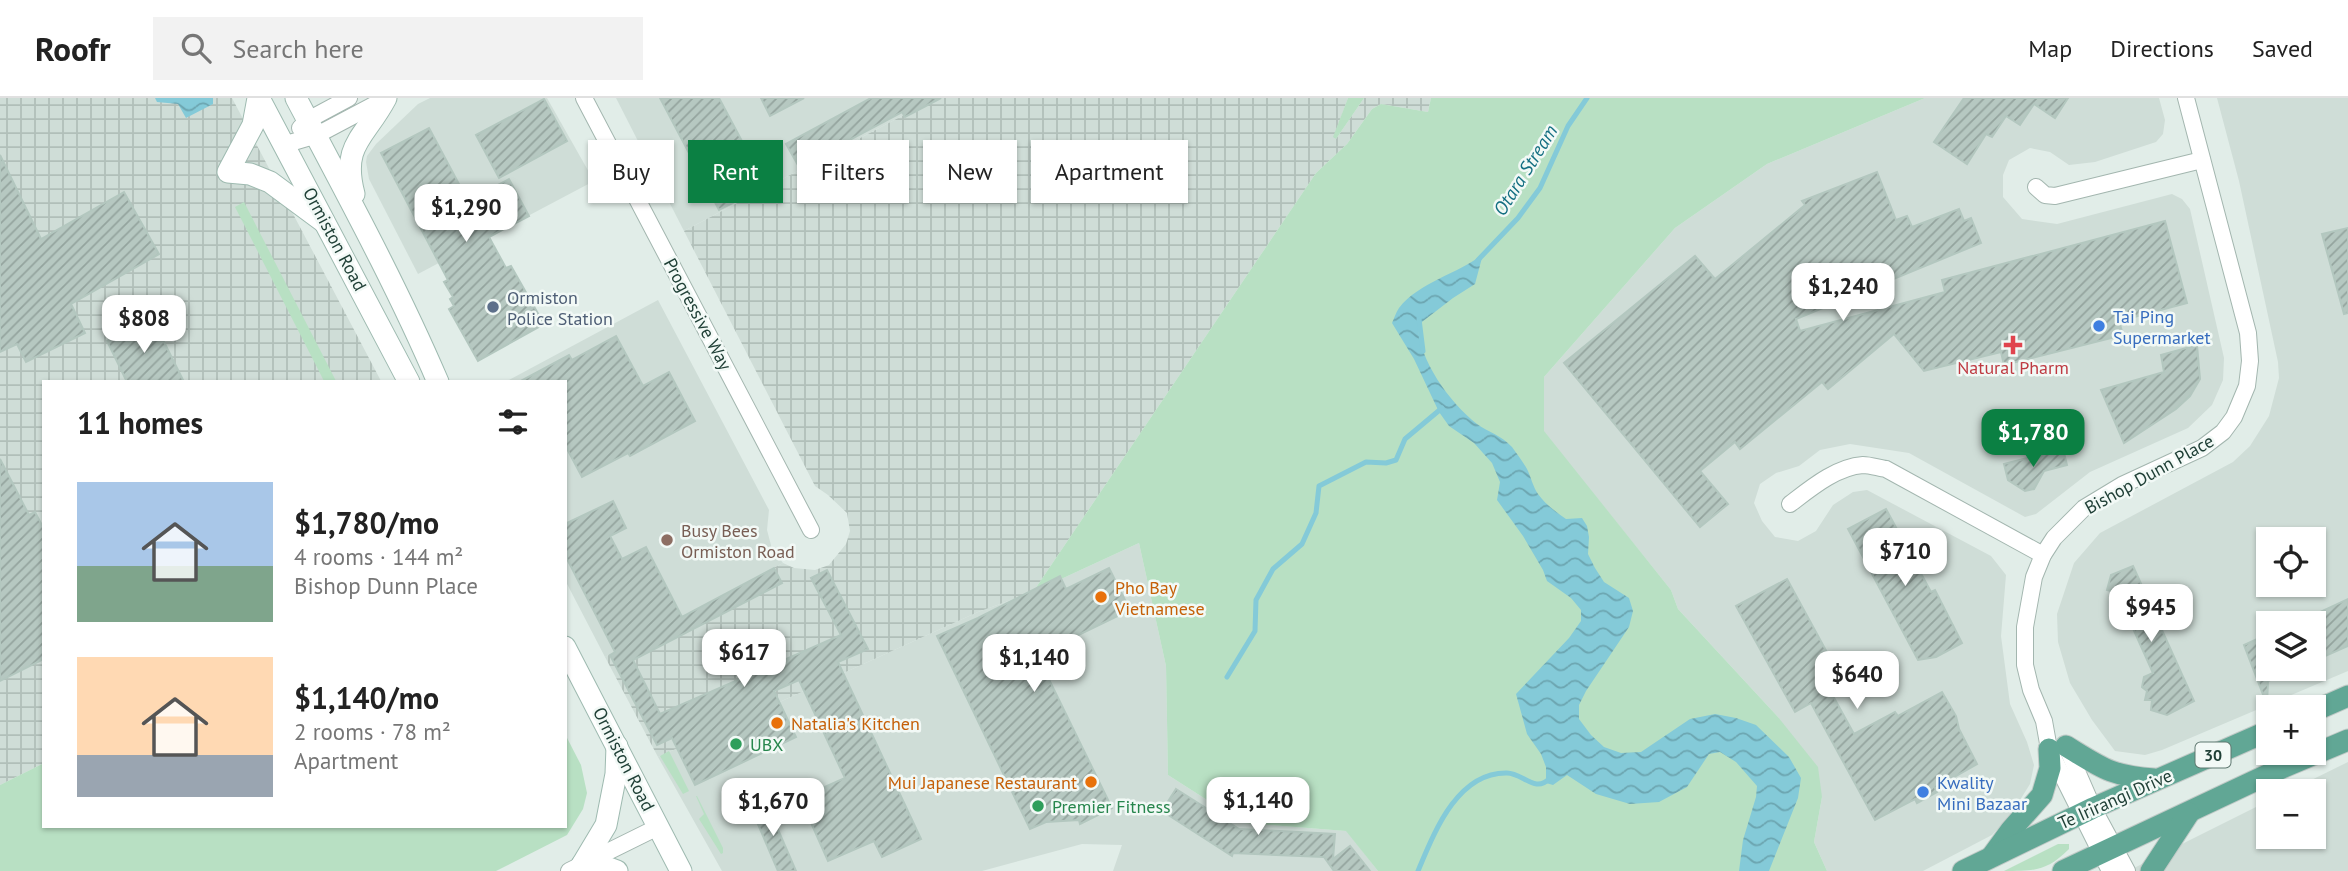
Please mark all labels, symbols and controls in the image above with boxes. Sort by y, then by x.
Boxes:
search box [153,17,643,80]
text: Roofr [35,27,111,70]
icon: search [177,29,215,67]
text: Search here [233,32,364,65]
text: Map [2028,33,2072,64]
text: Directions [2110,33,2214,64]
text: Saved [2252,33,2313,64]
water label: Otara Stream [1488,120,1562,220]
chip: Buy [588,140,674,203]
chip: Rent [688,140,783,203]
chip: Filters [797,140,909,203]
chip: New [923,140,1017,203]
chip: Apartment [1031,140,1188,203]
street label: Ormiston Road [298,183,372,295]
pin: $1,290 [409,184,523,244]
text: $1,290 [430,192,502,221]
street label: Progressive Way [659,254,737,375]
pin: $1,240 [1786,264,1900,323]
text: $1,240 [1807,271,1879,300]
place label: Ormiston Police Station [507,286,613,330]
pin: $808 [103,296,185,355]
marker: Ormiston Police Station [485,299,501,315]
text: $808 [118,303,170,332]
place label: Tai Ping Supermarket [2113,305,2211,349]
marker: Tai Ping Supermarket [2091,318,2107,334]
marker: Natural Pharm [2005,337,2021,353]
place label: Natural Pharm [1957,356,2069,379]
text: 11 homes [77,403,203,442]
icon: filters [494,403,532,441]
pin: $1,780 [1976,410,2090,469]
text: $1,780 [1997,417,2069,446]
street label: Bishop Dunn Place [2080,429,2218,519]
text: $1,780/mo [294,503,439,542]
icon: home [133,510,217,594]
place label: Busy Bees Ormiston Road [681,519,795,563]
map controls [2256,527,2326,849]
button: locate [2256,527,2326,597]
pin: $710 [1864,528,1946,588]
marker: Busy Bees Ormiston Road [659,532,675,548]
text: $710 [1879,536,1931,565]
text: 4 rooms · 144 m² [294,542,463,571]
text: Bishop Dunn Place [294,571,478,600]
place label: Pho Bay Vietnamese [1114,576,1205,620]
pin: $945 [2110,584,2192,644]
marker: Pho Bay Vietnamese [1093,589,1109,605]
text: $945 [2125,592,2177,621]
button: layers [2256,611,2326,681]
pin: $617 [703,630,785,689]
pin: $1,140 [977,634,1091,694]
text: $617 [718,637,770,666]
text: $1,140 [998,642,1070,671]
pin: $640 [1816,652,1898,711]
text: $640 [1831,659,1883,688]
text: $1,140/mo [294,678,439,717]
icon: home [133,685,217,769]
button: + [2256,695,2326,765]
street label: Ormiston Road [588,703,660,815]
place label: Natalia's Kitchen [791,712,920,735]
marker: Natalia's Kitchen [769,715,785,731]
text: 2 rooms · 78 m² [294,717,451,746]
place label: UBX [750,733,783,756]
marker: UBX [728,736,744,752]
road number: 30 [2196,742,2230,768]
text: Apartment [294,746,398,775]
street label: Te Irirangi Drive [2054,764,2176,834]
place label: Mui Japanese Restaurant [888,771,1077,794]
place label: Kwality Mini Bazaar [1937,771,2027,815]
marker: Mui Japanese Restaurant [1083,774,1099,790]
pin: $1,670 [716,778,830,838]
pin: $1,140 [1201,778,1315,837]
button: − [2256,779,2326,849]
marker: Kwality Mini Bazaar [1915,784,1931,800]
text: $1,140 [1222,785,1294,814]
text: $1,670 [737,786,809,815]
place label: Premier Fitness [1052,795,1171,818]
marker: Premier Fitness [1030,798,1046,814]

